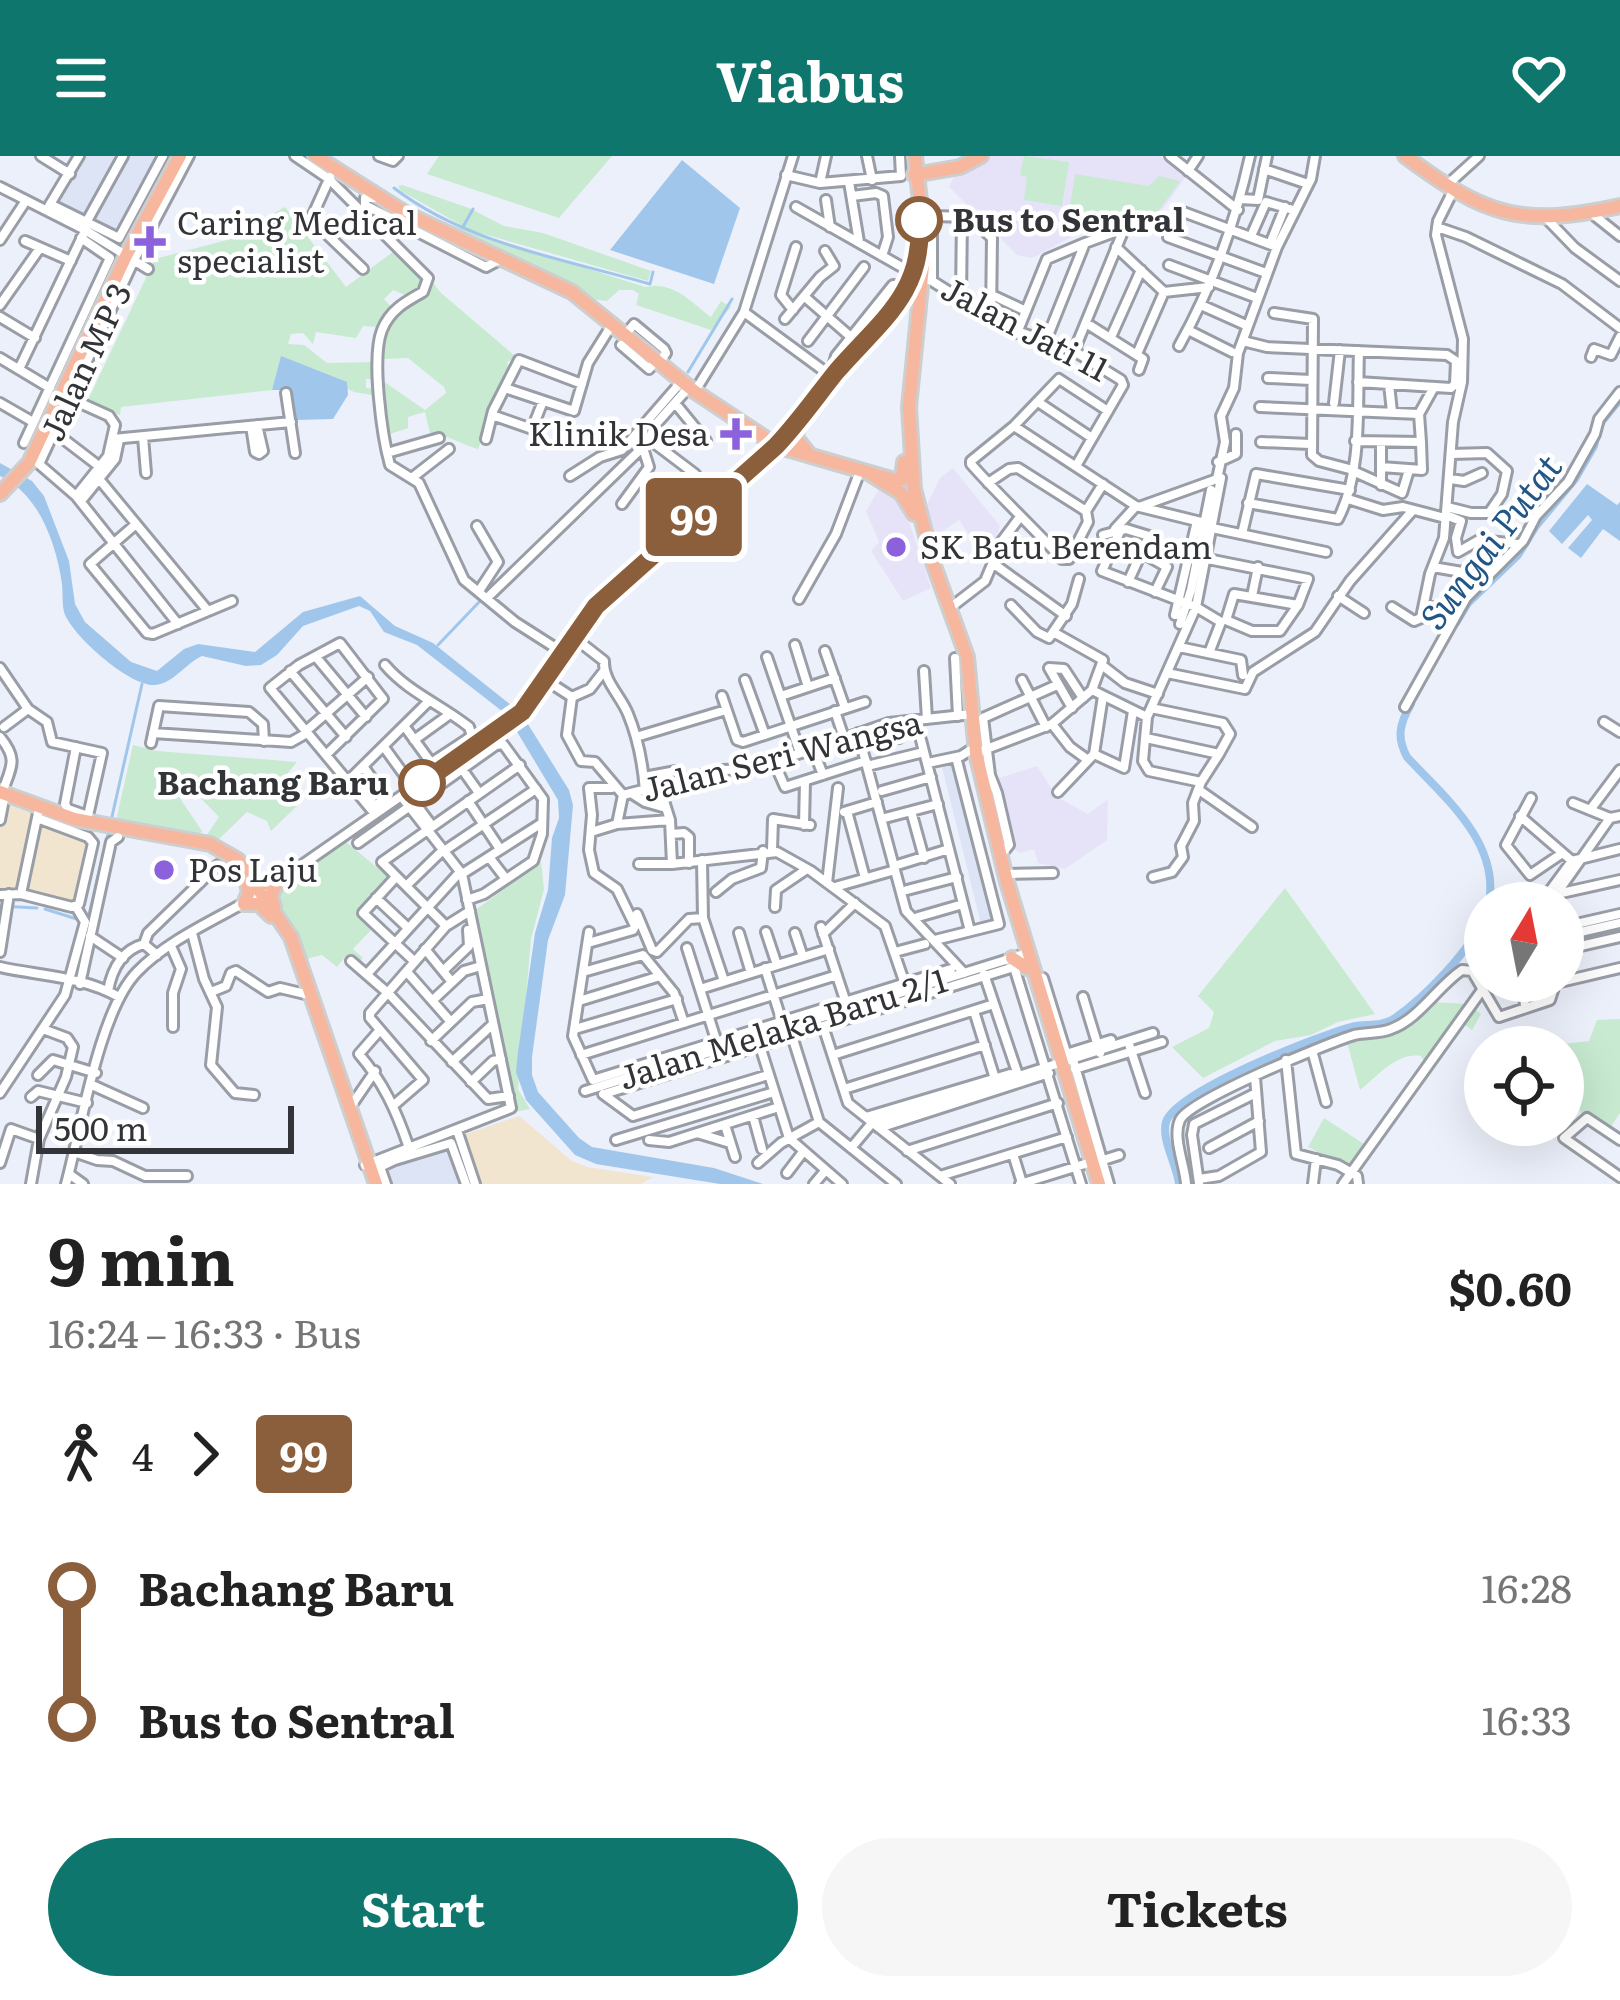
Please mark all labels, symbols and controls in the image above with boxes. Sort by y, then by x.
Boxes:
text: Viabus [716,38,904,119]
icon: menu [48,45,114,111]
icon: heart [1506,45,1572,111]
place label: Bus to Sentral [952,193,1185,242]
place label: Caring Medical specialist [177,196,417,283]
marker: Bus to Sentral [897,198,941,242]
marker: Caring Medical specialist [134,226,166,258]
street label: Jalan Jati 11 [934,262,1119,391]
street label: Jalan MP 3 [26,274,142,448]
place label: Klinik Desa [528,407,709,456]
marker: Klinik Desa [720,418,752,450]
water label: Sungai Putat [1405,442,1573,639]
line badge: 99 [640,478,748,556]
text: 99 [670,486,718,548]
place label: SK Batu Berendam [920,520,1212,569]
marker: SK Batu Berendam [883,534,909,560]
street label: Jalan Seri Wangsa [636,695,927,812]
place label: Bachang Baru [157,756,389,805]
marker: Bachang Baru [400,761,444,805]
place label: Pos Laju [188,843,317,892]
marker: Pos Laju [151,857,177,883]
north arrow [1464,882,1584,1002]
map controls [1464,882,1584,1146]
street label: Jalan Melaka Baru 2/1 [612,953,952,1100]
button: locate [1464,1026,1584,1146]
scale bar [36,1100,294,1153]
text: 500 m [54,1102,148,1151]
text: 9 min [48,1208,235,1306]
text: $0.60 [1449,1253,1572,1320]
text: 16:24 – 16:33 · Bus [48,1302,361,1360]
icon: walk [48,1421,114,1487]
icon: forward [172,1421,238,1487]
text: 99 [280,1423,328,1485]
text: 4 [132,1425,154,1483]
text: Bachang Baru [138,1553,455,1620]
text: 16:28 [1481,1557,1572,1615]
text: Bus to Sentral [138,1685,455,1752]
text: 16:33 [1481,1689,1572,1747]
button: Start [48,1838,798,1976]
button: Tickets [822,1838,1572,1976]

